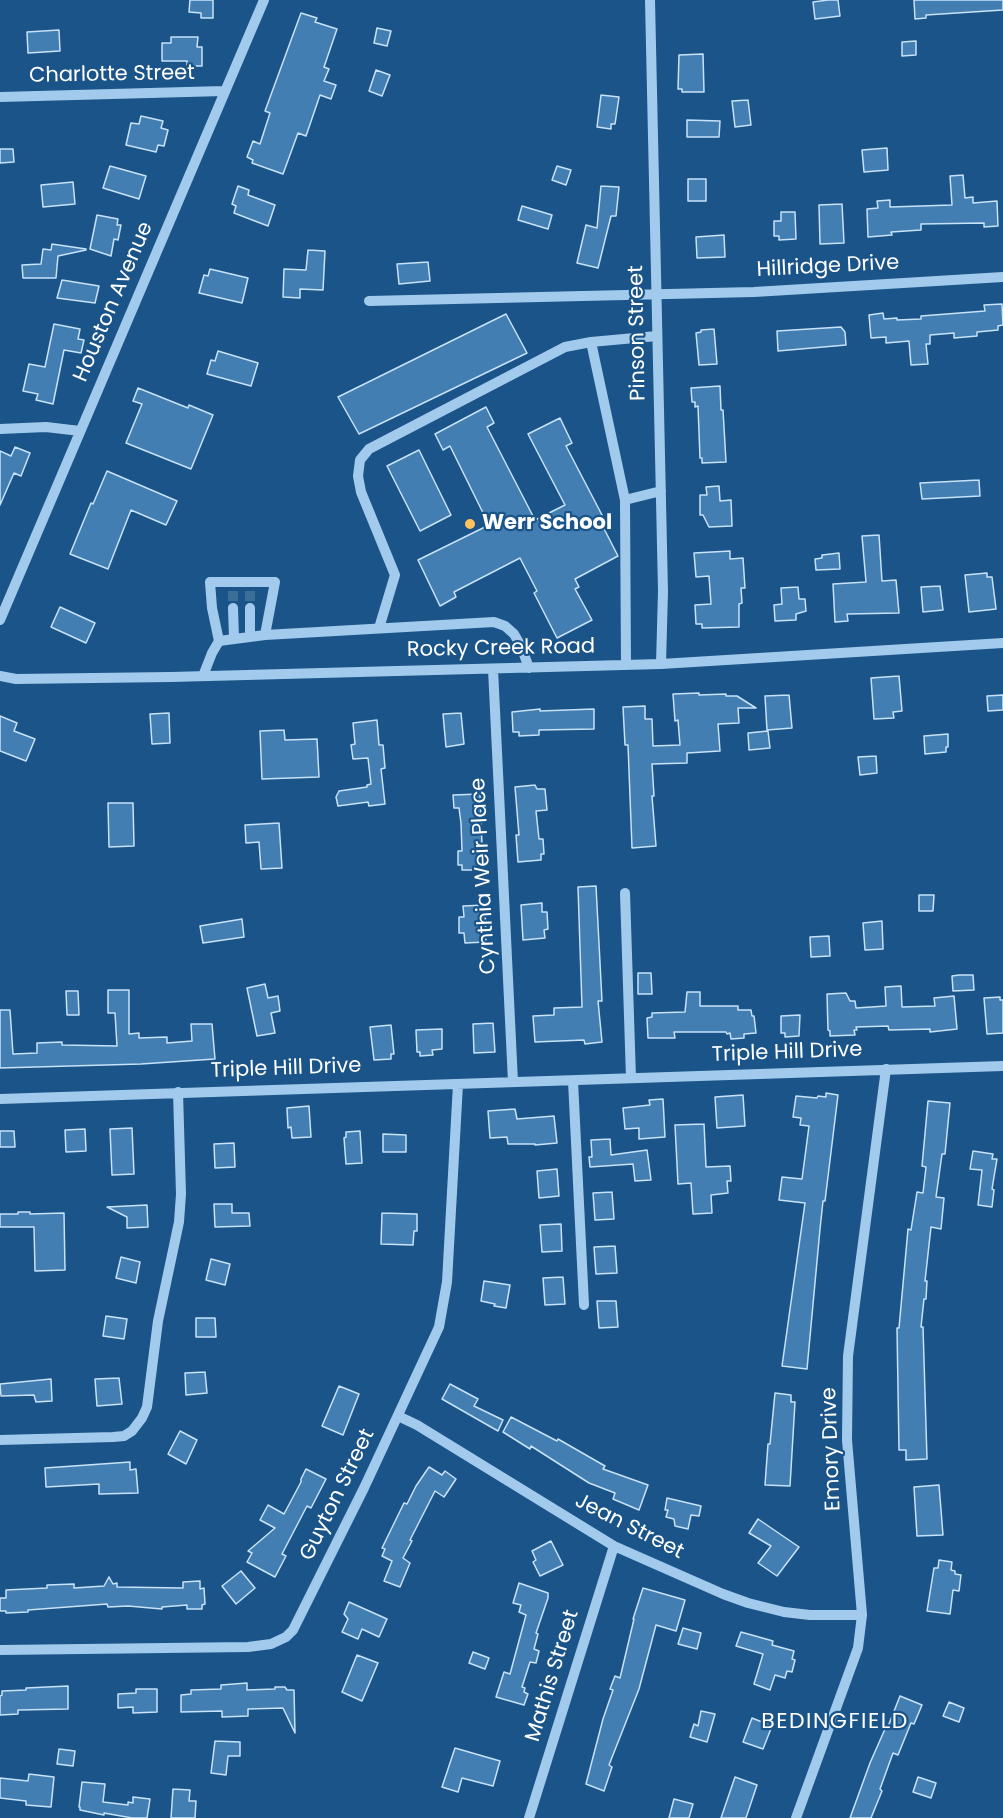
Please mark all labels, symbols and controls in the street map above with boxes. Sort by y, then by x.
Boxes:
street label: Charlotte Street [29,61,195,89]
street label: Houston Avenue [69,218,159,386]
street label: Hillridge Drive [756,251,900,283]
street label: Pinson Street [624,265,652,401]
place label: Werr School [482,511,612,537]
marker: Werr School [463,517,477,531]
street label: Rocky Creek Road [407,635,595,663]
street label: Cynthia Weir Place [466,777,502,975]
street label: Triple Hill Drive [711,1038,863,1068]
street label: Triple Hill Drive [210,1054,362,1084]
street label: Emory Drive [817,1387,847,1511]
street label: Guyton Street [295,1425,381,1565]
street label: Jean Street [570,1489,688,1565]
street label: Mathis Street [521,1607,585,1745]
district label: BEDINGFIELD [761,1709,909,1735]

